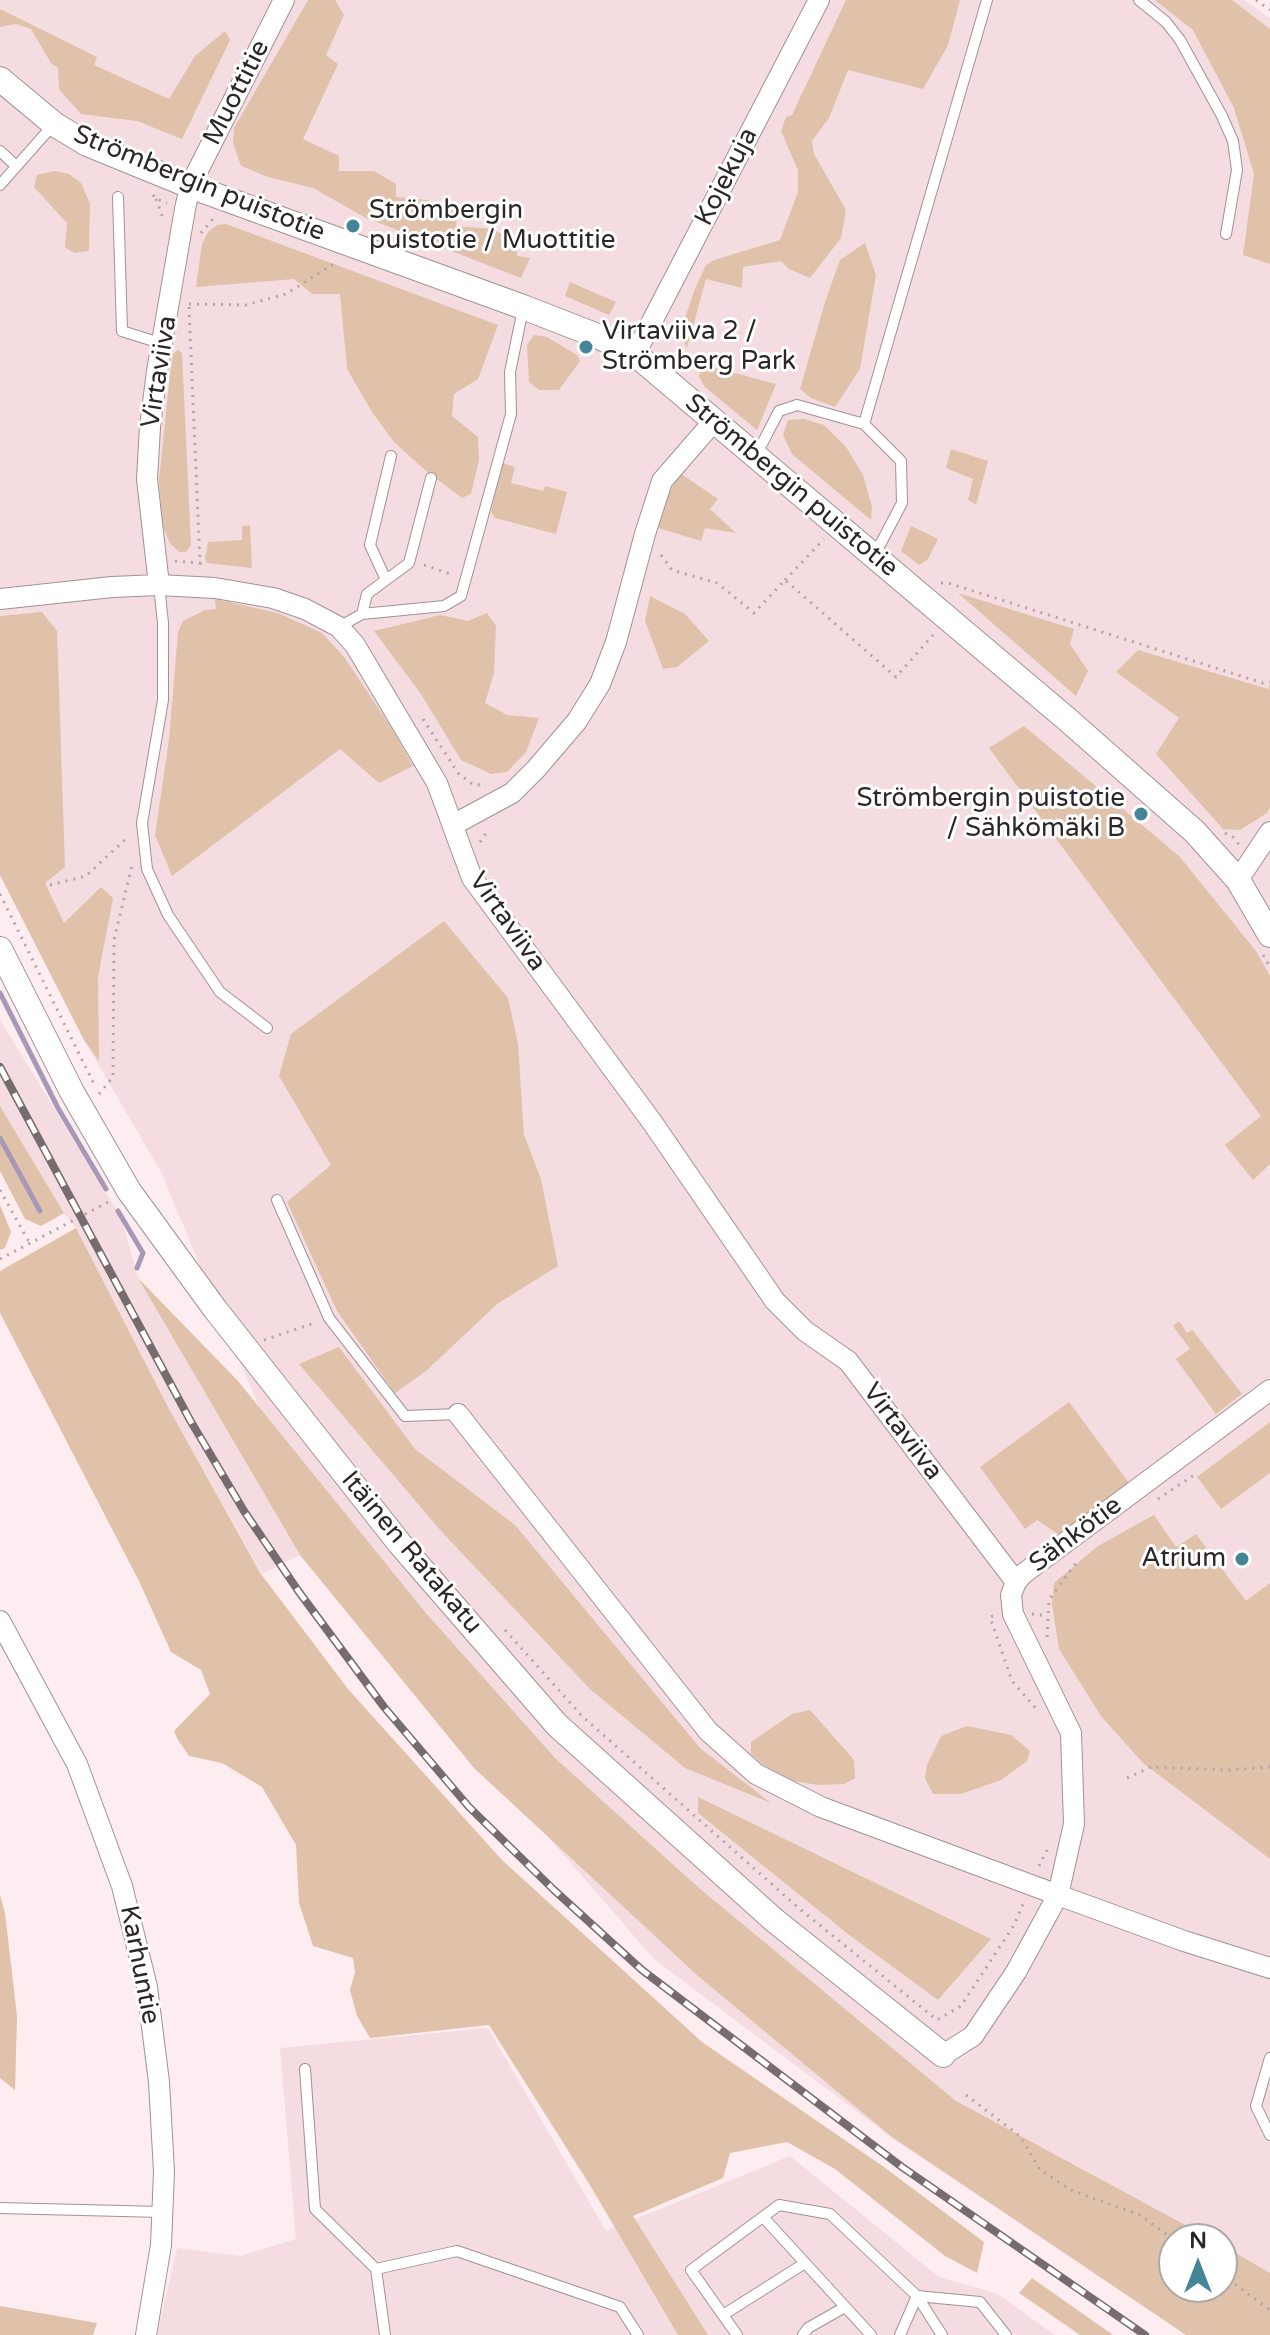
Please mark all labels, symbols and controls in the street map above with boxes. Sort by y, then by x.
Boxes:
street label: Muottitie [197,35,277,151]
street label: Strömbergin puistotie [69,119,329,249]
street label: Kojekuja [689,123,765,231]
place label: Strömbergin puistotie / Muottitie [369,195,615,256]
marker: Strömbergin puistotie / Muottitie [344,217,362,235]
street label: Virtaviiva [136,314,184,430]
place label: Virtaviiva 2 / Strömberg Park [602,316,796,378]
marker: Virtaviiva 2 / Strömberg Park [577,338,595,356]
street label: Strömbergin puistotie [678,388,904,584]
place label: Strömbergin puistotie / Sähkömäki B [857,783,1125,844]
marker: Strömbergin puistotie / Sähkömäki B [1132,805,1150,823]
street label: Virtaviiva [462,867,552,977]
street label: Virtaviiva [855,1377,949,1487]
street label: Itäinen Ratakatu [334,1465,488,1641]
street label: Sähkötie [1024,1490,1128,1580]
place label: Atrium [1141,1543,1226,1575]
marker: Atrium [1233,1550,1251,1568]
street label: Karhuntie [112,1903,166,2027]
north arrow [1158,2223,1238,2303]
text: N [1189,2228,1207,2254]

